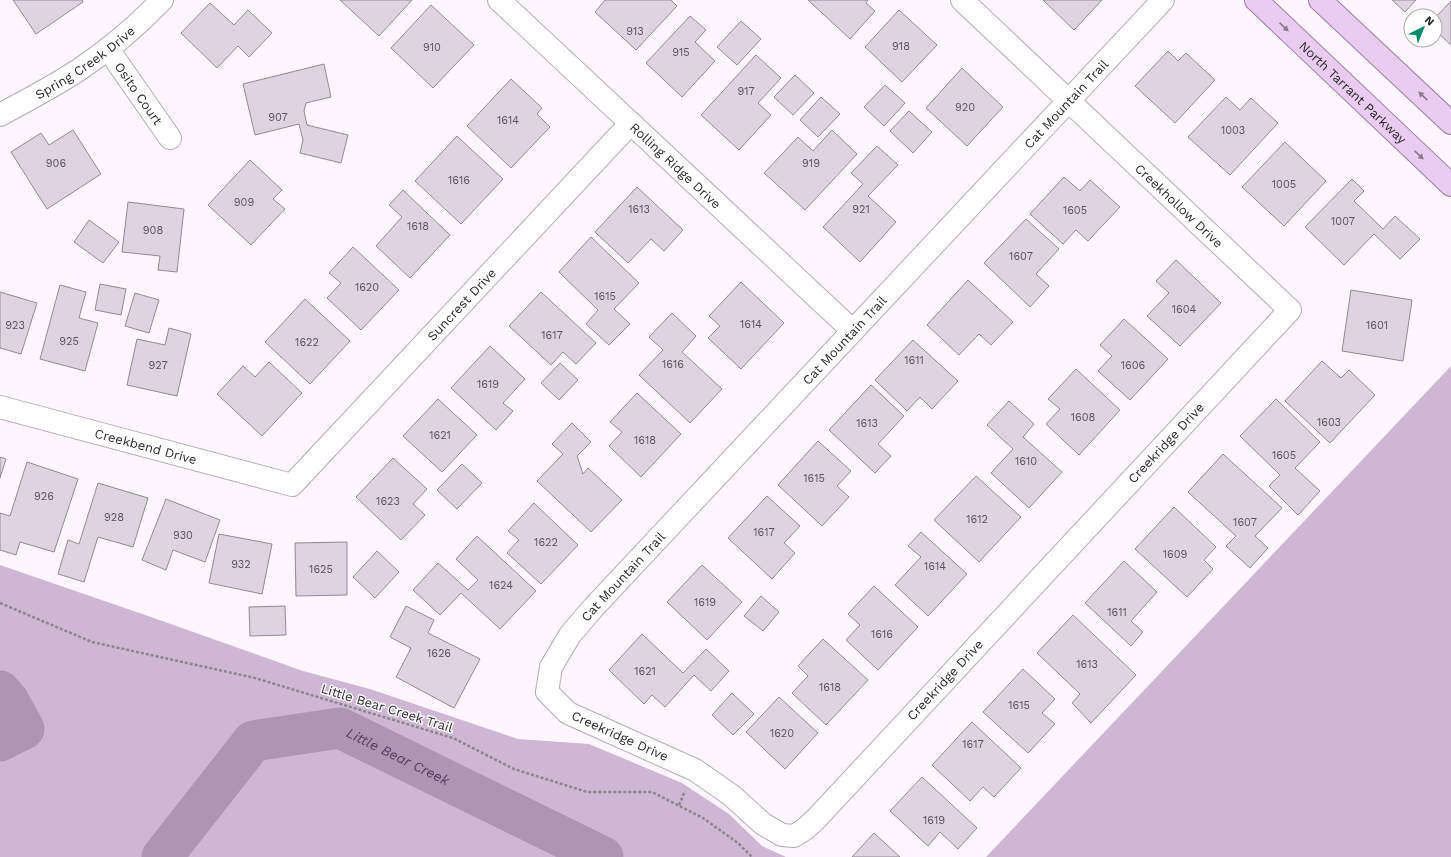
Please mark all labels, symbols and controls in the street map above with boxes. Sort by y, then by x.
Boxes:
north arrow [1403,8,1443,48]
text: N [1422,14,1437,29]
one-way arrow [1279,22,1289,32]
street label: Spring Creek Drive [33,23,138,102]
house number: 913 [626,25,644,38]
street label: North Tarrant Parkway [1297,38,1410,147]
house number: 918 [892,40,910,53]
house number: 910 [423,41,441,54]
house number: 915 [672,46,690,59]
street label: Cat Mountain Trail [1021,56,1111,151]
street label: Osito Court [112,59,166,128]
house number: 917 [737,85,755,98]
one-way arrow [1417,92,1428,101]
house number: 920 [955,101,975,114]
house number: 907 [268,111,288,124]
house number: 1614 [497,114,519,127]
street label: Rolling Ridge Drive [627,119,724,211]
house number: 1003 [1221,124,1245,137]
one-way arrow [1414,150,1424,159]
house number: 906 [46,157,66,170]
house number: 919 [802,157,820,170]
street label: Creekhollow Drive [1132,160,1226,250]
house number: 1616 [448,174,470,187]
house number: 1005 [1272,178,1296,191]
house number: 909 [234,196,254,209]
house number: 1613 [628,203,650,216]
house number: 921 [852,203,870,216]
house number: 1605 [1063,204,1087,217]
house number: 1007 [1331,215,1355,228]
house number: 1618 [407,220,429,233]
house number: 908 [143,224,163,237]
house number: 1607 [1009,250,1033,263]
street label: Suncrest Drive [424,265,499,343]
house number: 1620 [355,281,379,294]
house number: 1615 [594,290,616,303]
street label: Cat Mountain Trail [799,293,889,387]
house number: 1604 [1172,303,1197,316]
house number: 1614 [740,318,762,331]
house number: 923 [5,319,25,332]
house number: 1601 [1366,319,1388,332]
house number: 1617 [541,329,563,342]
house number: 925 [59,335,79,348]
house number: 1622 [295,336,319,349]
house number: 1611 [904,354,924,367]
house number: 1616 [662,358,684,371]
house number: 927 [148,359,168,372]
house number: 1606 [1121,359,1146,372]
house number: 1619 [477,378,499,391]
street label: Creekridge Drive [1125,400,1207,486]
house number: 1608 [1071,411,1096,424]
house number: 1603 [1317,416,1341,429]
house number: 1613 [856,417,878,430]
street label: Creekbend Drive [93,425,199,467]
house number: 1621 [429,429,451,442]
house number: 1618 [634,434,656,447]
house number: 1605 [1272,449,1296,462]
house number: 1610 [1015,455,1037,468]
house number: 1615 [803,472,825,485]
house number: 926 [34,490,54,503]
house number: 1623 [376,495,400,508]
house number: 928 [104,511,124,524]
house number: 1612 [966,513,988,526]
house number: 1607 [1233,516,1257,529]
house number: 1617 [753,526,775,539]
house number: 930 [173,529,193,542]
street label: Cat Mountain Trail [578,529,668,624]
house number: 1622 [534,536,558,549]
house number: 1609 [1163,548,1188,561]
house number: 932 [231,558,251,571]
house number: 1614 [924,560,946,573]
house number: 1625 [309,563,333,576]
house number: 1624 [489,579,513,592]
house number: 1619 [694,596,716,609]
house number: 1611 [1107,606,1127,619]
house number: 1616 [871,628,893,641]
street label: Creekridge Drive [904,637,986,723]
house number: 1626 [427,647,451,660]
house number: 1613 [1076,658,1098,671]
house number: 1621 [634,665,656,678]
street label: Little Bear Creek Trail [319,681,455,735]
house number: 1618 [819,681,841,694]
house number: 1615 [1008,699,1030,712]
street label: Creekridge Drive [569,708,671,764]
water label: Little Bear Creek [344,724,452,789]
house number: 1620 [770,727,794,740]
house number: 1617 [962,738,984,751]
house number: 1619 [923,814,945,827]

